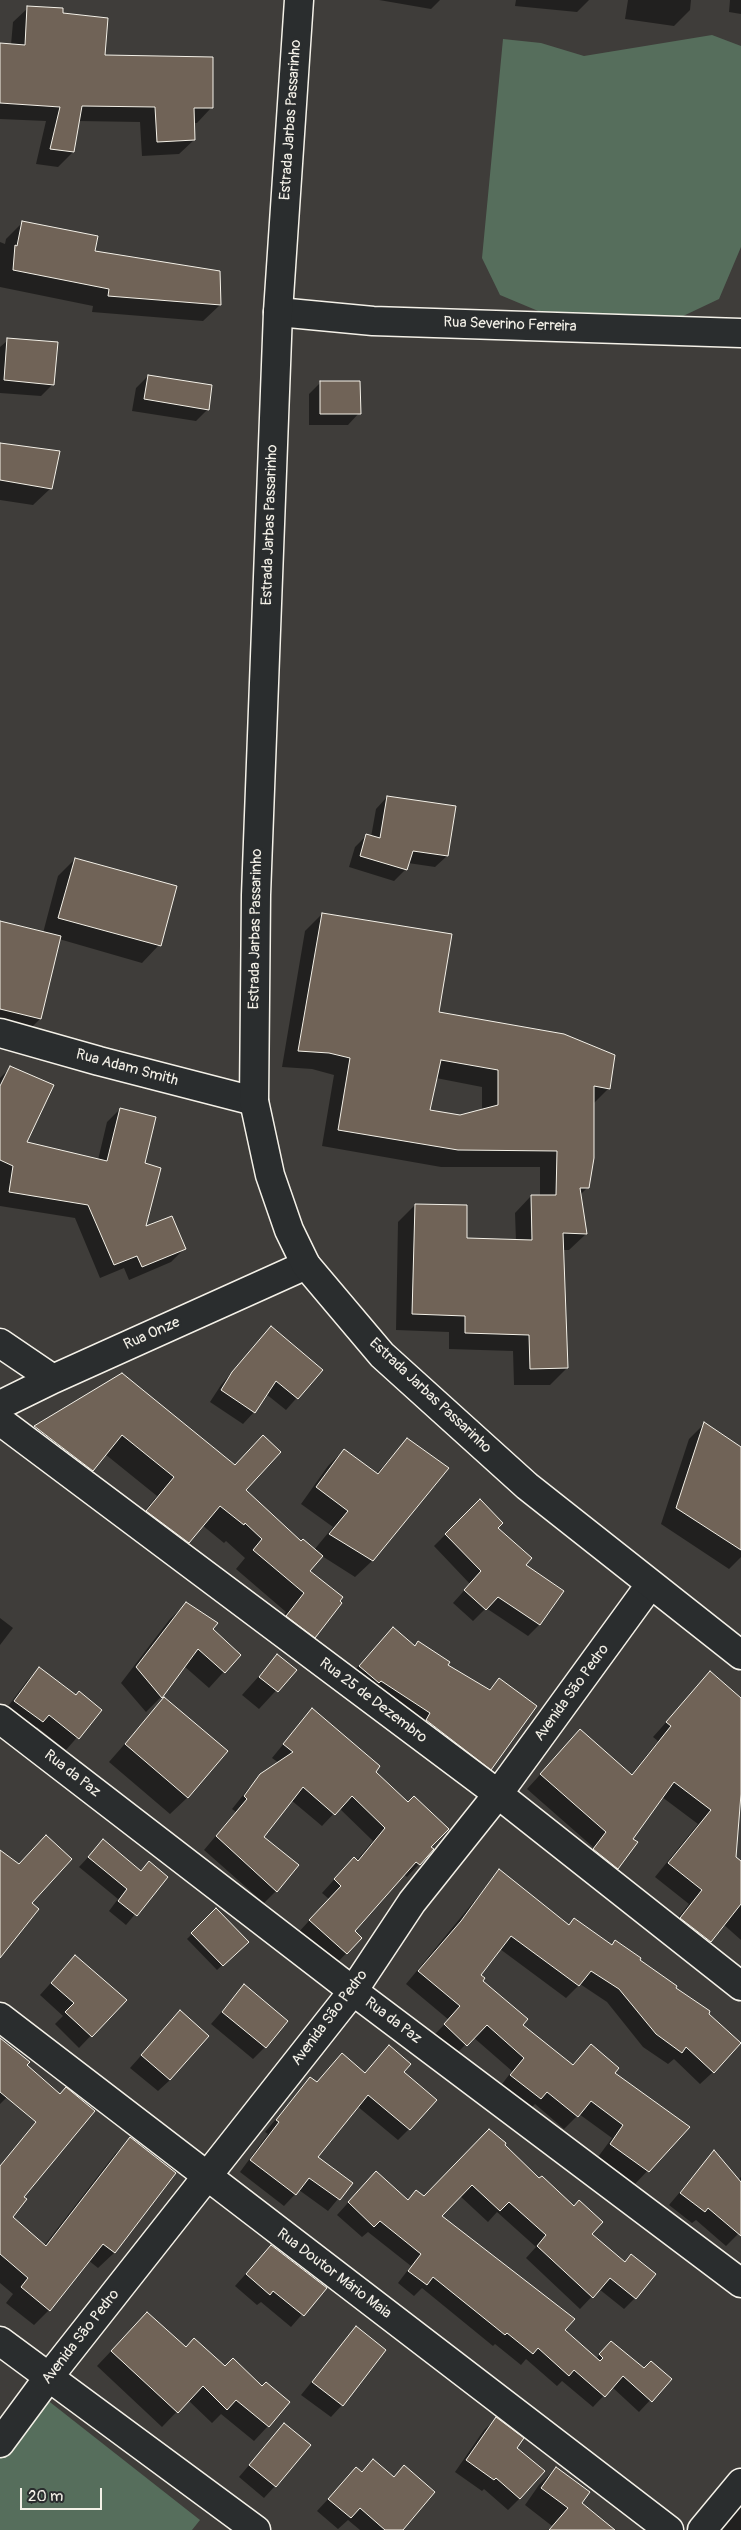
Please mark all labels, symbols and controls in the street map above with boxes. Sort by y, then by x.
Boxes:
street label: Estrada Jarbas Passarinho [276,39,306,201]
street label: Rua Severino Ferreira [443,314,577,336]
street label: Estrada Jarbas Passarinho [258,444,282,606]
street label: Estrada Jarbas Passarinho [246,848,266,1010]
street label: Rua Adam Smith [74,1046,180,1090]
street label: Rua Onze [121,1314,183,1354]
street label: Estrada Jarbas Passarinho [365,1335,495,1457]
street label: Avenida São Pedro [531,1641,613,1745]
street label: Rua 25 de Dezembro [316,1655,430,1747]
street label: Rua da Paz [40,1746,104,1802]
street label: Avenida São Pedro [288,1967,372,2069]
street label: Rua da Paz [361,1994,425,2048]
street label: Rua Doutor Mário Maia [273,2225,395,2323]
street label: Avenida São Pedro [38,2286,124,2388]
scale bar [22,2478,105,2510]
text: 20 m [28,2487,63,2506]

